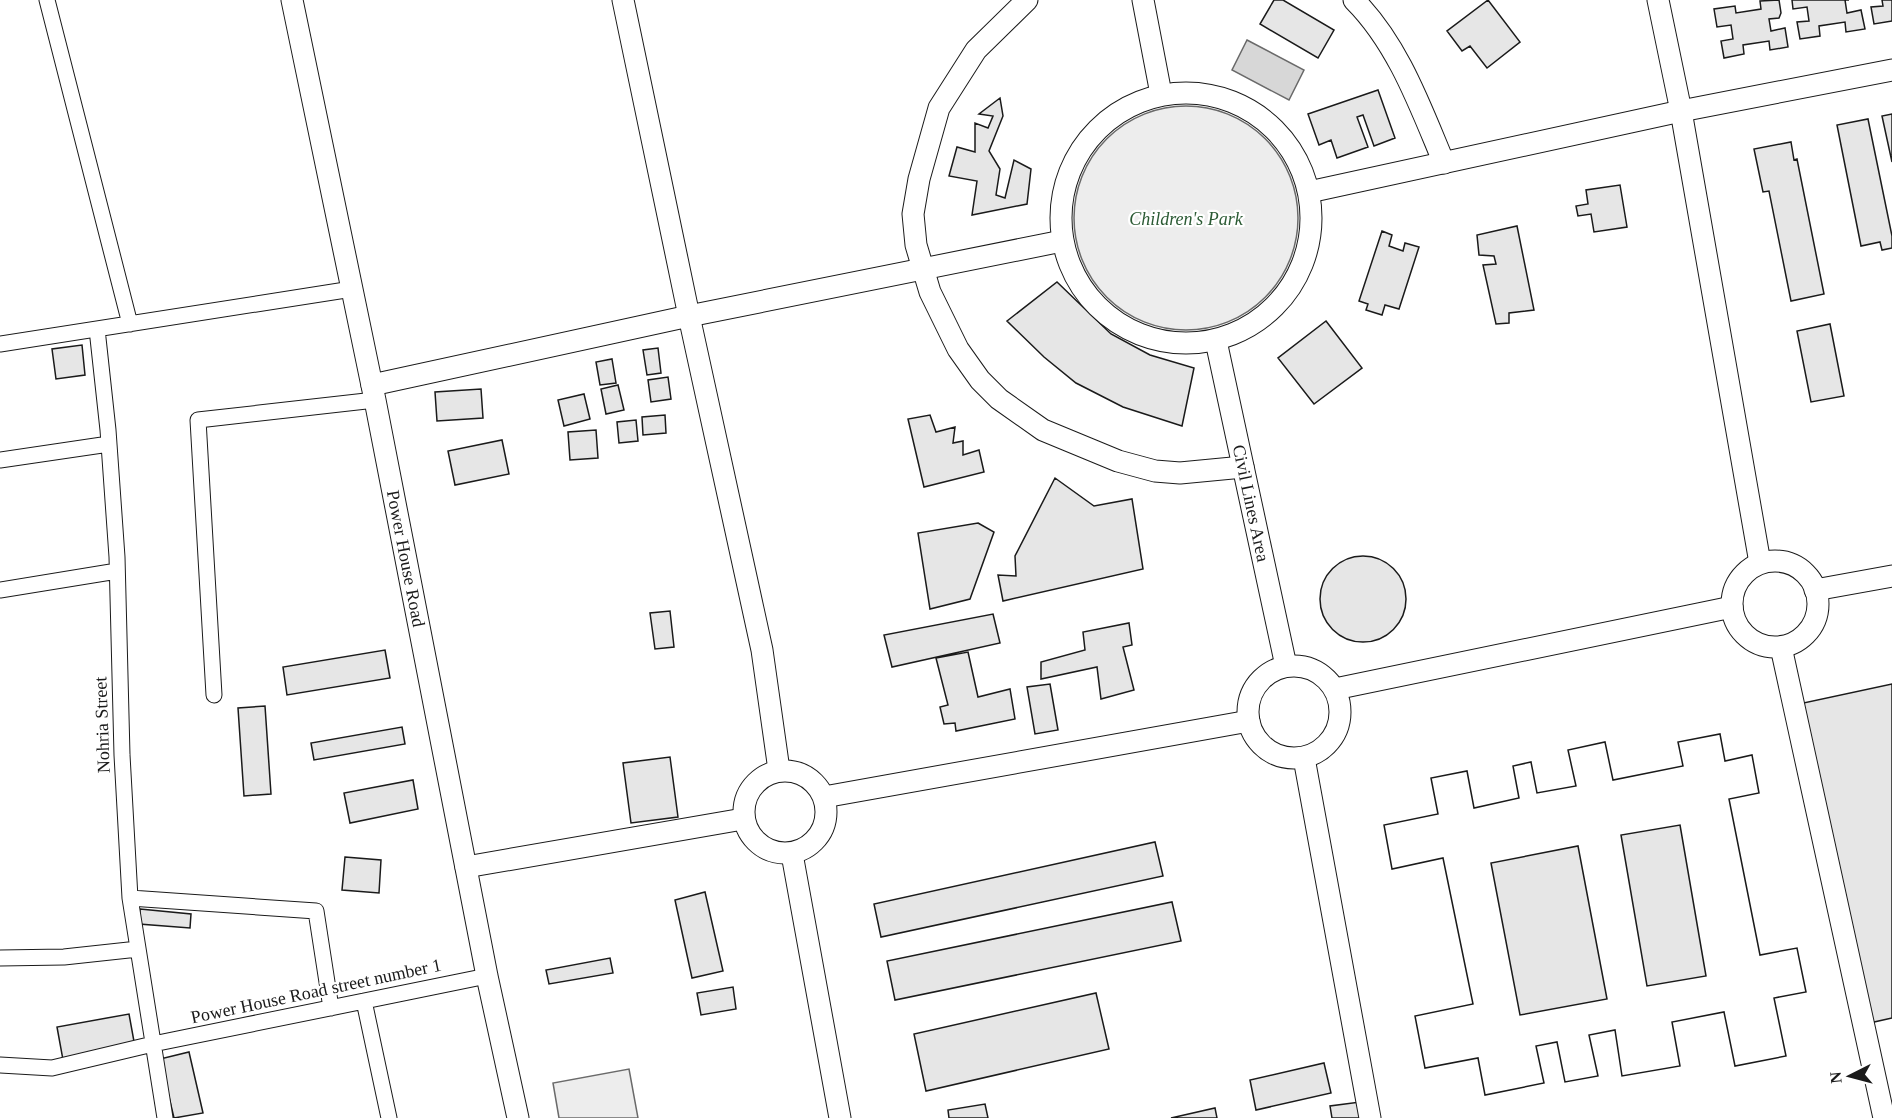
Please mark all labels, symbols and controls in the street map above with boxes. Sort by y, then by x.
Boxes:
park label: Children's Park [1129,209,1244,229]
street label: Civil Lines Area [1229,443,1273,564]
street label: Power House Road [383,488,429,629]
street label: Nohria Street [90,676,114,774]
street label: Power House Road street number 1 [189,955,443,1027]
north arrow [1820,1046,1880,1106]
text: N [1826,1070,1845,1084]

